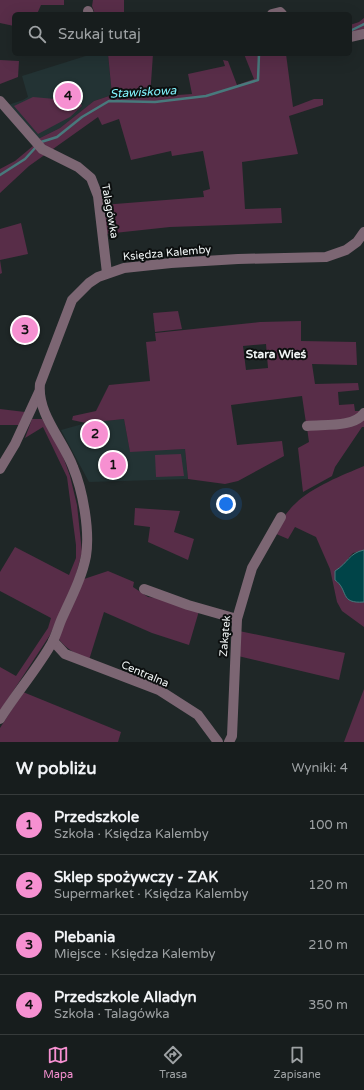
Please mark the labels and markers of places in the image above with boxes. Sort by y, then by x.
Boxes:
pin: 4 [55,81,81,111]
pin: 3 [12,315,38,345]
pin: 2 [82,419,108,449]
pin: 1 [100,450,126,480]

